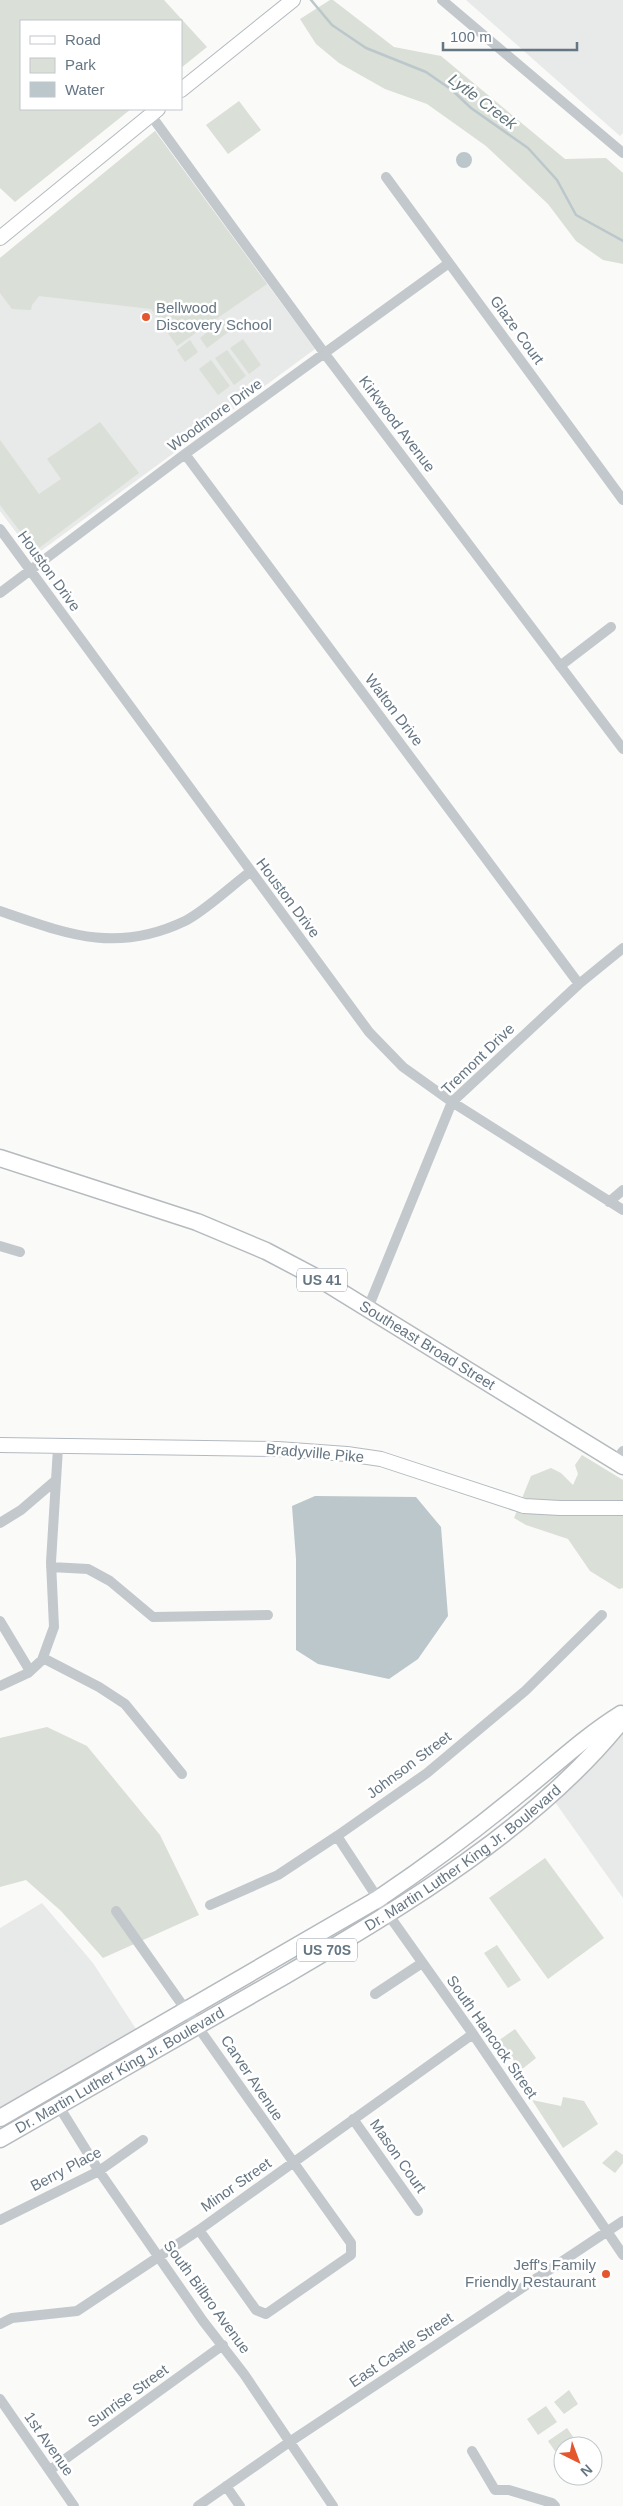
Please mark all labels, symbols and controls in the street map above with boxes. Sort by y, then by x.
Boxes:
legend [20,20,182,110]
scale bar [443,20,577,52]
text: 100 m [450,28,492,45]
text: Road [65,31,101,48]
text: Park [65,56,96,73]
water label: Lytle Creek [445,70,521,133]
text: Water [65,81,104,98]
street label: Glaze Court [487,292,548,368]
place label: Bellwood Discovery School [156,299,272,333]
marker: Bellwood Discovery School [140,311,152,323]
street label: Kirkwood Avenue [356,372,439,475]
street label: Woodmore Drive [164,375,265,454]
street label: Houston Drive [15,527,84,614]
street label: Walton Drive [362,671,427,749]
street label: Houston Drive [253,855,324,941]
street label: Tremont Drive [438,1020,518,1098]
road number: US 41 [297,1268,347,1292]
street label: Southeast Broad Street [357,1297,499,1394]
street label: Bradyville Pike [265,1440,365,1465]
street label: Johnson Street [363,1727,455,1802]
street label: Dr. Martin Luther King Jr. Boulevard [362,1781,564,1934]
road number: US 70S [297,1938,357,1962]
street label: South Hancock Street [444,1972,542,2102]
street label: Dr. Martin Luther King Jr. Boulevard [12,2004,227,2136]
street label: Carver Avenue [218,2032,287,2123]
street label: Mason Court [367,2116,430,2196]
street label: Berry Place [28,2143,104,2194]
street label: Minor Street [197,2154,275,2215]
street label: South Bilbro Avenue [161,2237,254,2357]
place label: Jeff's Family Friendly Restaurant [465,2256,597,2290]
marker: Jeff's Family Friendly Restaurant [600,2268,612,2280]
street label: East Castle Street [346,2308,456,2390]
street label: Sunrise Street [84,2360,172,2430]
street label: 1st Avenue [21,2409,78,2479]
north arrow [553,2436,603,2486]
text: N [578,2461,596,2480]

